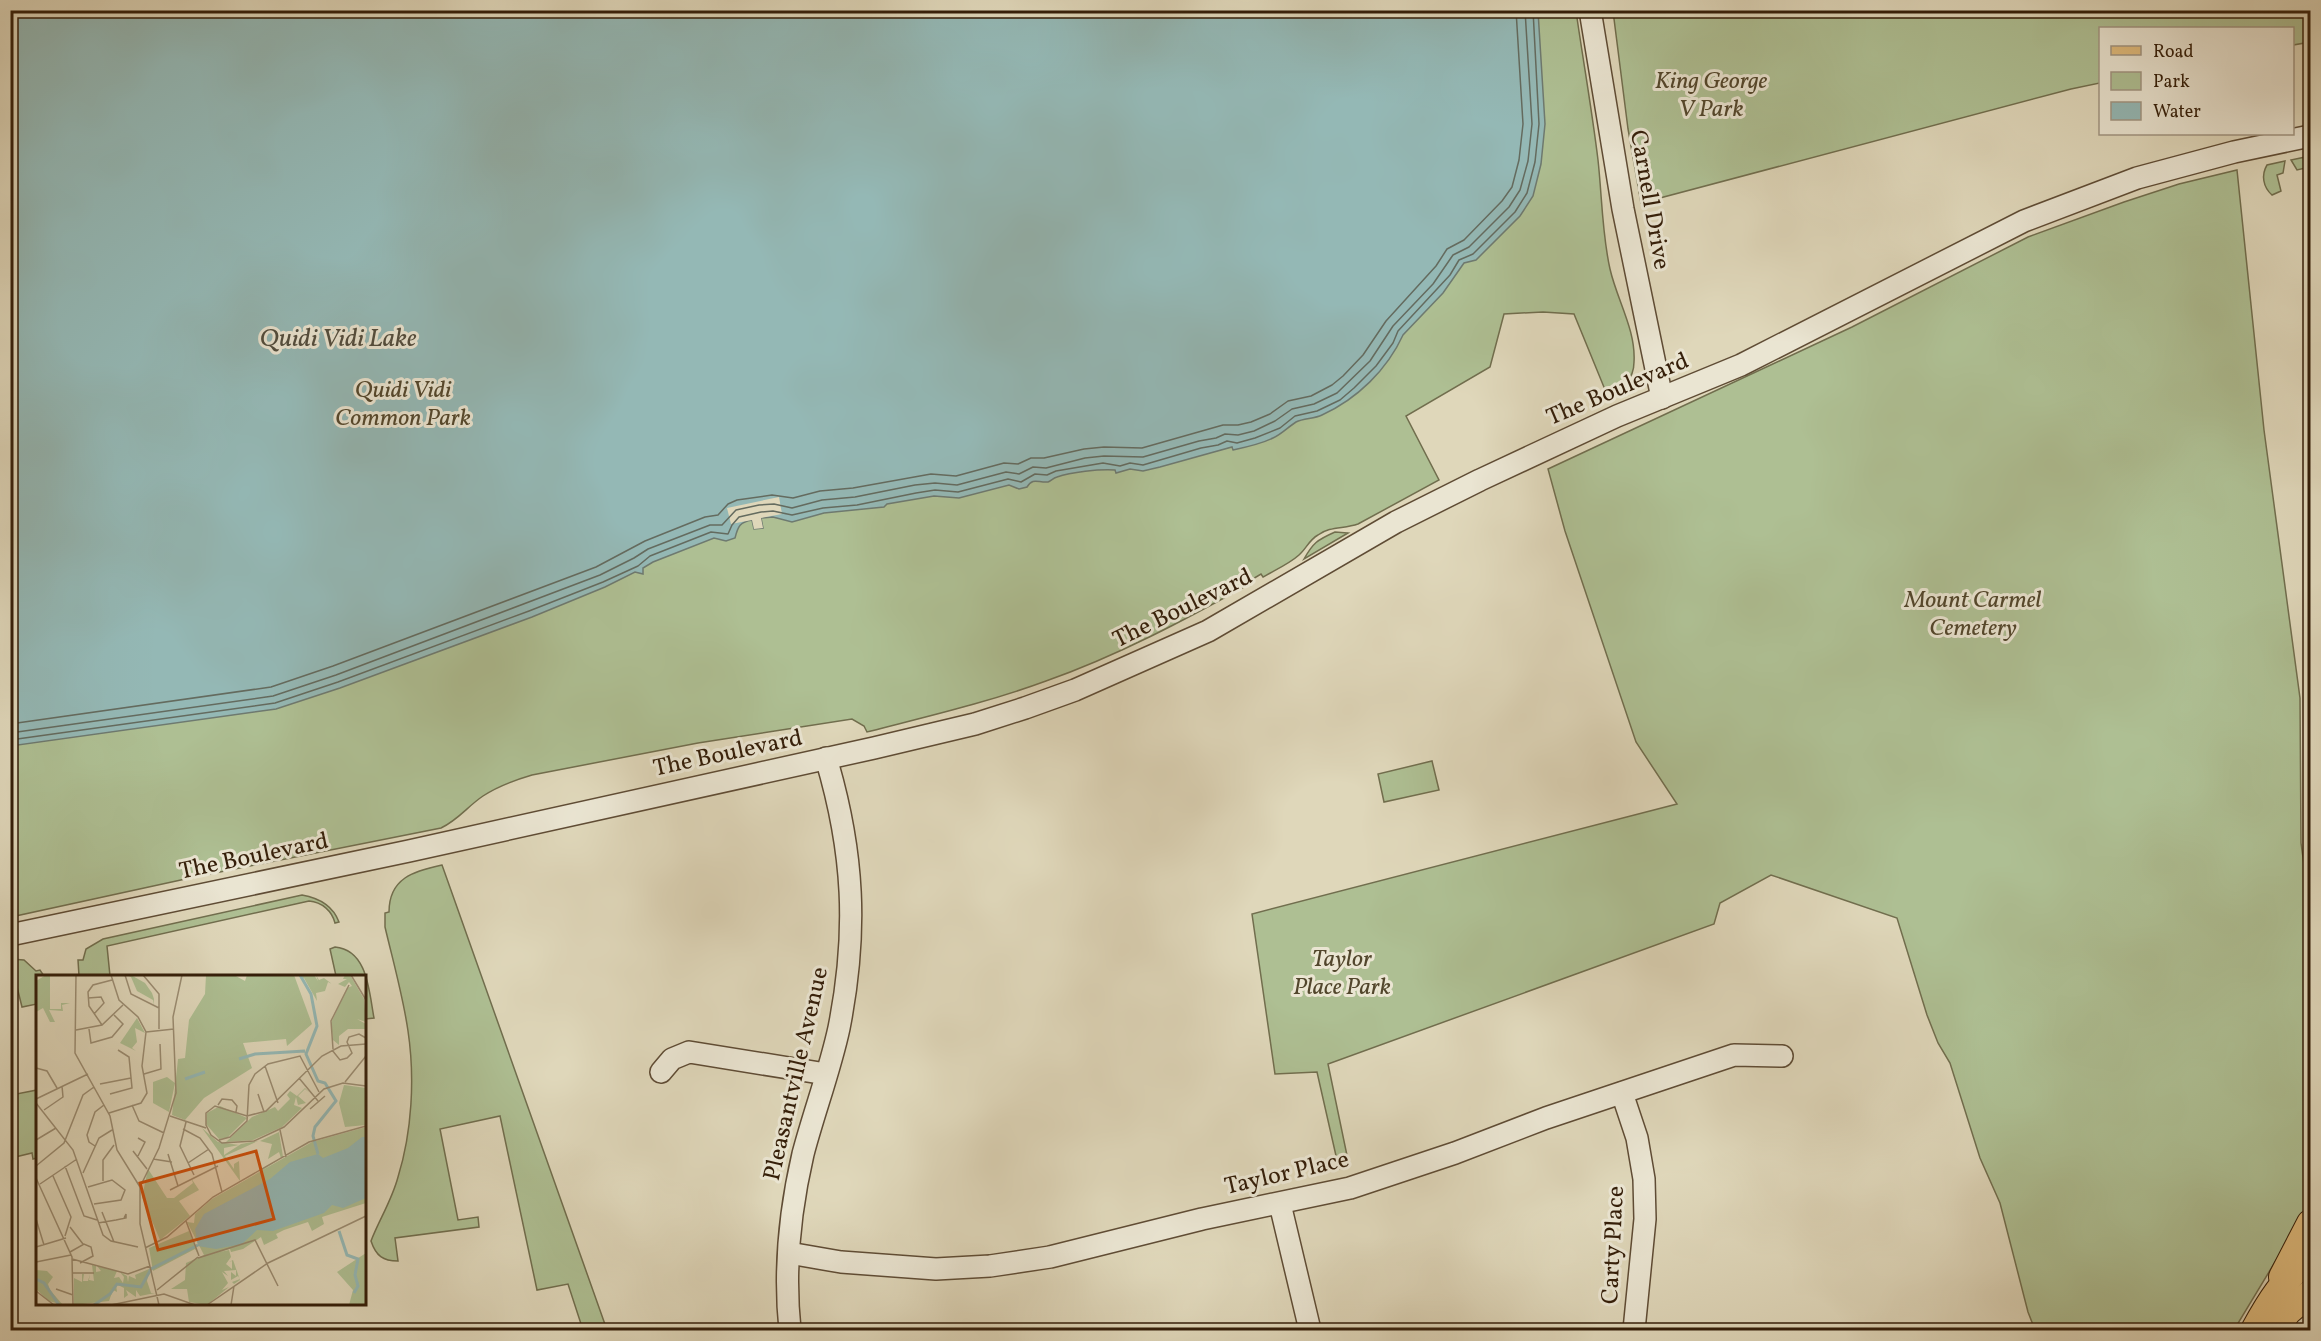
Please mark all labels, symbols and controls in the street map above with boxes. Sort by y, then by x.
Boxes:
legend [2099,27,2294,135]
text: Road [2153,40,2194,65]
park label: King George V Park [1655,65,1768,127]
text: Park [2153,70,2190,95]
text: Water [2153,100,2201,125]
street label: Carnell Drive [1620,128,1678,272]
water label: Quidi Vidi Lake [259,321,417,357]
street label: The Boulevard [1541,345,1695,435]
park label: Quidi Vidi Common Park [335,374,471,436]
street label: The Boulevard [1107,560,1259,658]
park label: Mount Carmel Cemetery [1903,584,2042,646]
street label: The Boulevard [650,722,806,786]
street label: The Boulevard [176,825,332,889]
park label: Taylor Place Park [1293,943,1391,1005]
street label: Pleasantville Avenue [756,964,838,1184]
inset map [36,975,366,1305]
street label: Taylor Place [1221,1143,1353,1205]
street label: Carty Place [1594,1185,1634,1305]

